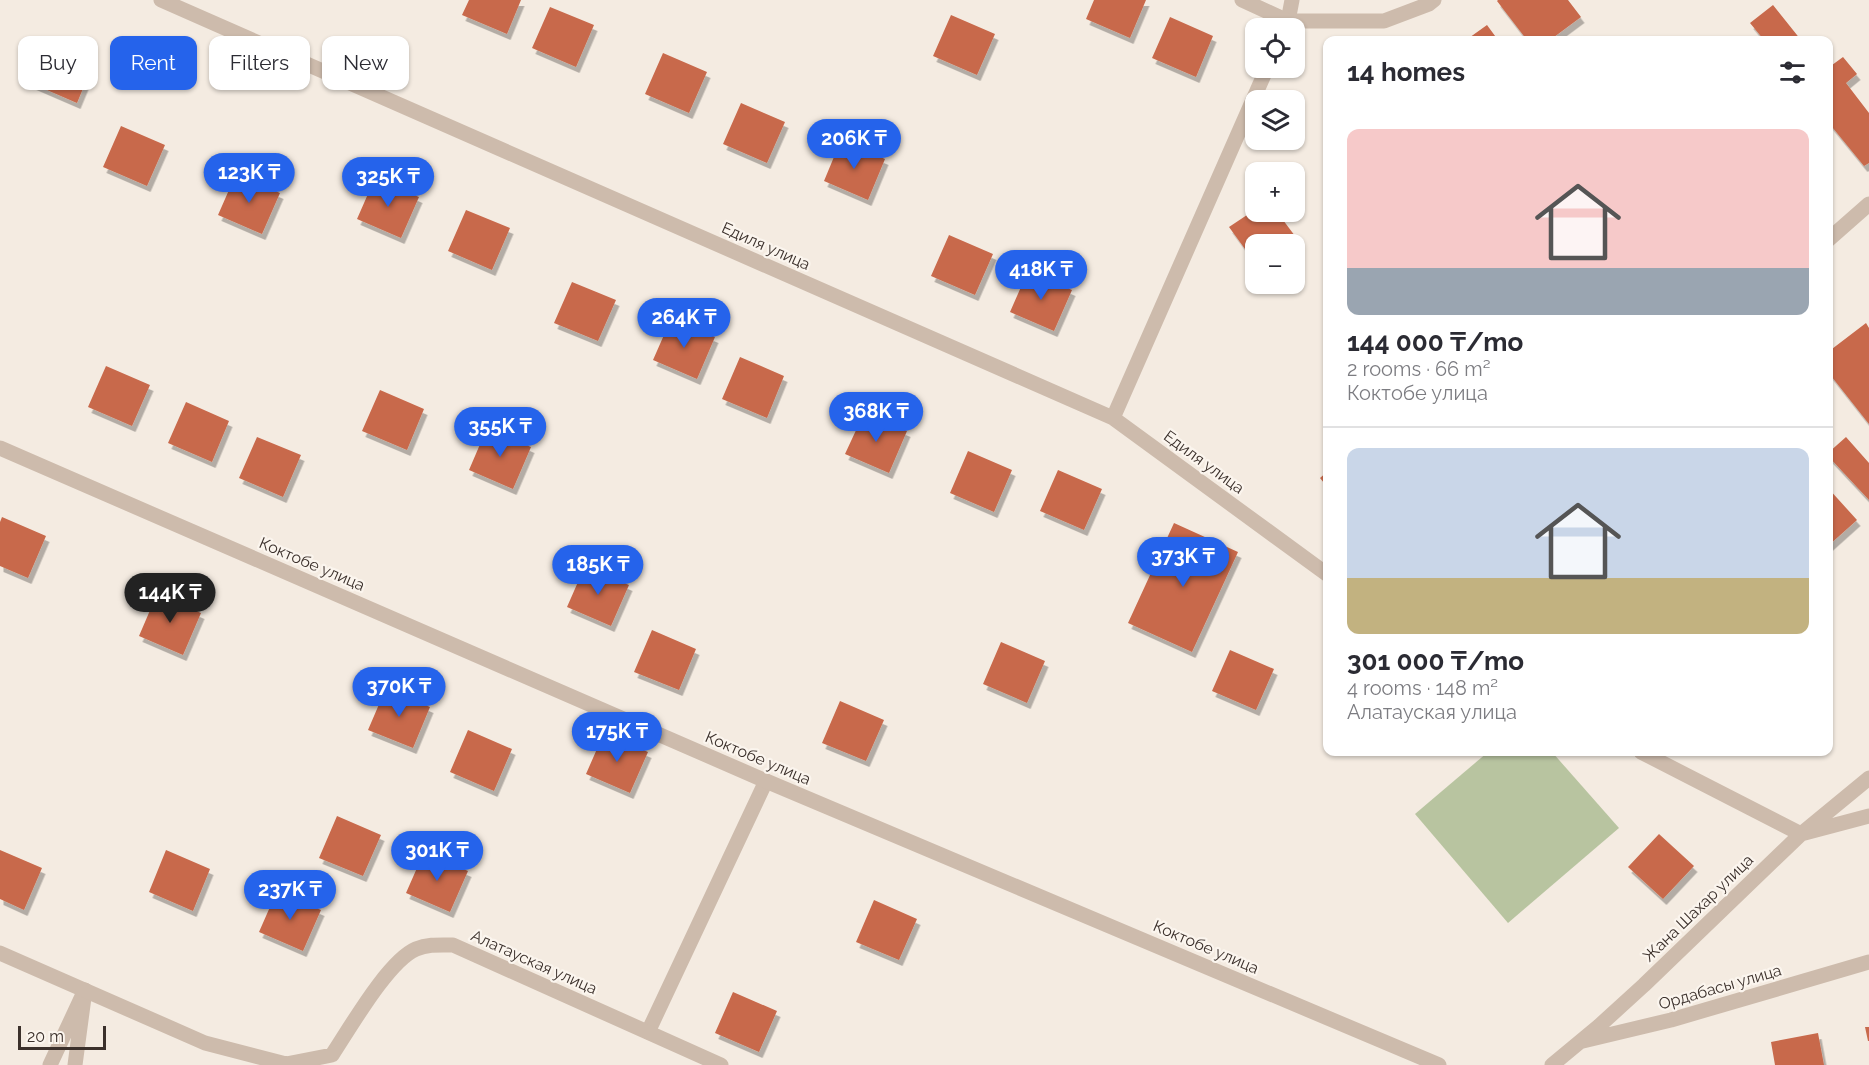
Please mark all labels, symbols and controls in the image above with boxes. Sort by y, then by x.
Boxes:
map controls [1245,18,1305,294]
button: locate [1245,18,1305,78]
chip: Buy [18,36,98,90]
chip: Rent [110,36,197,90]
chip: Filters [209,36,310,90]
chip: New [322,36,409,90]
icon: filters [1776,56,1809,89]
text: 14 homes [1347,57,1465,87]
button: layers [1245,90,1305,150]
pin: 206K ₸ [805,119,903,170]
text: 206K ₸ [821,126,887,150]
pin: 123K ₸ [200,153,298,204]
pin: 325K ₸ [339,157,437,208]
text: 123K ₸ [218,160,280,184]
button: + [1245,162,1305,222]
text: 325K ₸ [356,164,420,188]
icon: home [1524,168,1632,276]
street label: Едиля улица [719,218,813,274]
button: − [1245,234,1305,294]
pin: 418K ₸ [992,250,1090,301]
text: 418K ₸ [1009,257,1073,281]
pin: 264K ₸ [635,298,733,349]
text: 264K ₸ [651,305,717,329]
text: 144 000 ₸/mo [1347,327,1523,357]
text: 2 rooms · 66 m² [1347,357,1490,381]
text: Коктобе улица [1347,381,1488,405]
pin: 368K ₸ [827,392,925,443]
text: 368K ₸ [843,399,909,423]
pin: 355K ₸ [451,407,549,458]
text: 355K ₸ [468,414,532,438]
street label: Едиля улица [1160,426,1248,498]
icon: home [1524,487,1632,595]
street label: Коктобе улица [256,533,368,595]
pin: 373K ₸ [1134,537,1232,588]
text: 373K ₸ [1151,544,1215,568]
pin: 185K ₸ [549,545,647,596]
text: 185K ₸ [566,552,630,576]
pin: 144K ₸ [121,573,219,624]
text: 144K ₸ [138,580,202,604]
text: 301 000 ₸/mo [1347,646,1524,676]
pin: 370K ₸ [350,667,448,718]
text: 370K ₸ [367,674,431,698]
text: 4 rooms · 148 m² [1347,676,1498,700]
text: Алатауская улица [1347,700,1517,724]
pin: 175K ₸ [568,712,666,763]
text: 175K ₸ [586,719,648,743]
street label: Коктобе улица [702,727,814,789]
pin: 301K ₸ [388,831,486,882]
text: 301K ₸ [405,838,469,862]
street label: Жана Шахар улица [1639,850,1757,966]
pin: 237K ₸ [241,870,339,921]
text: 237K ₸ [258,877,322,901]
street label: Коктобе улица [1150,916,1262,978]
street label: Алатауская улица [468,926,600,998]
street label: Ордабасы улица [1656,960,1784,1014]
scale bar [18,1023,106,1050]
text: 20 m [27,1027,64,1046]

